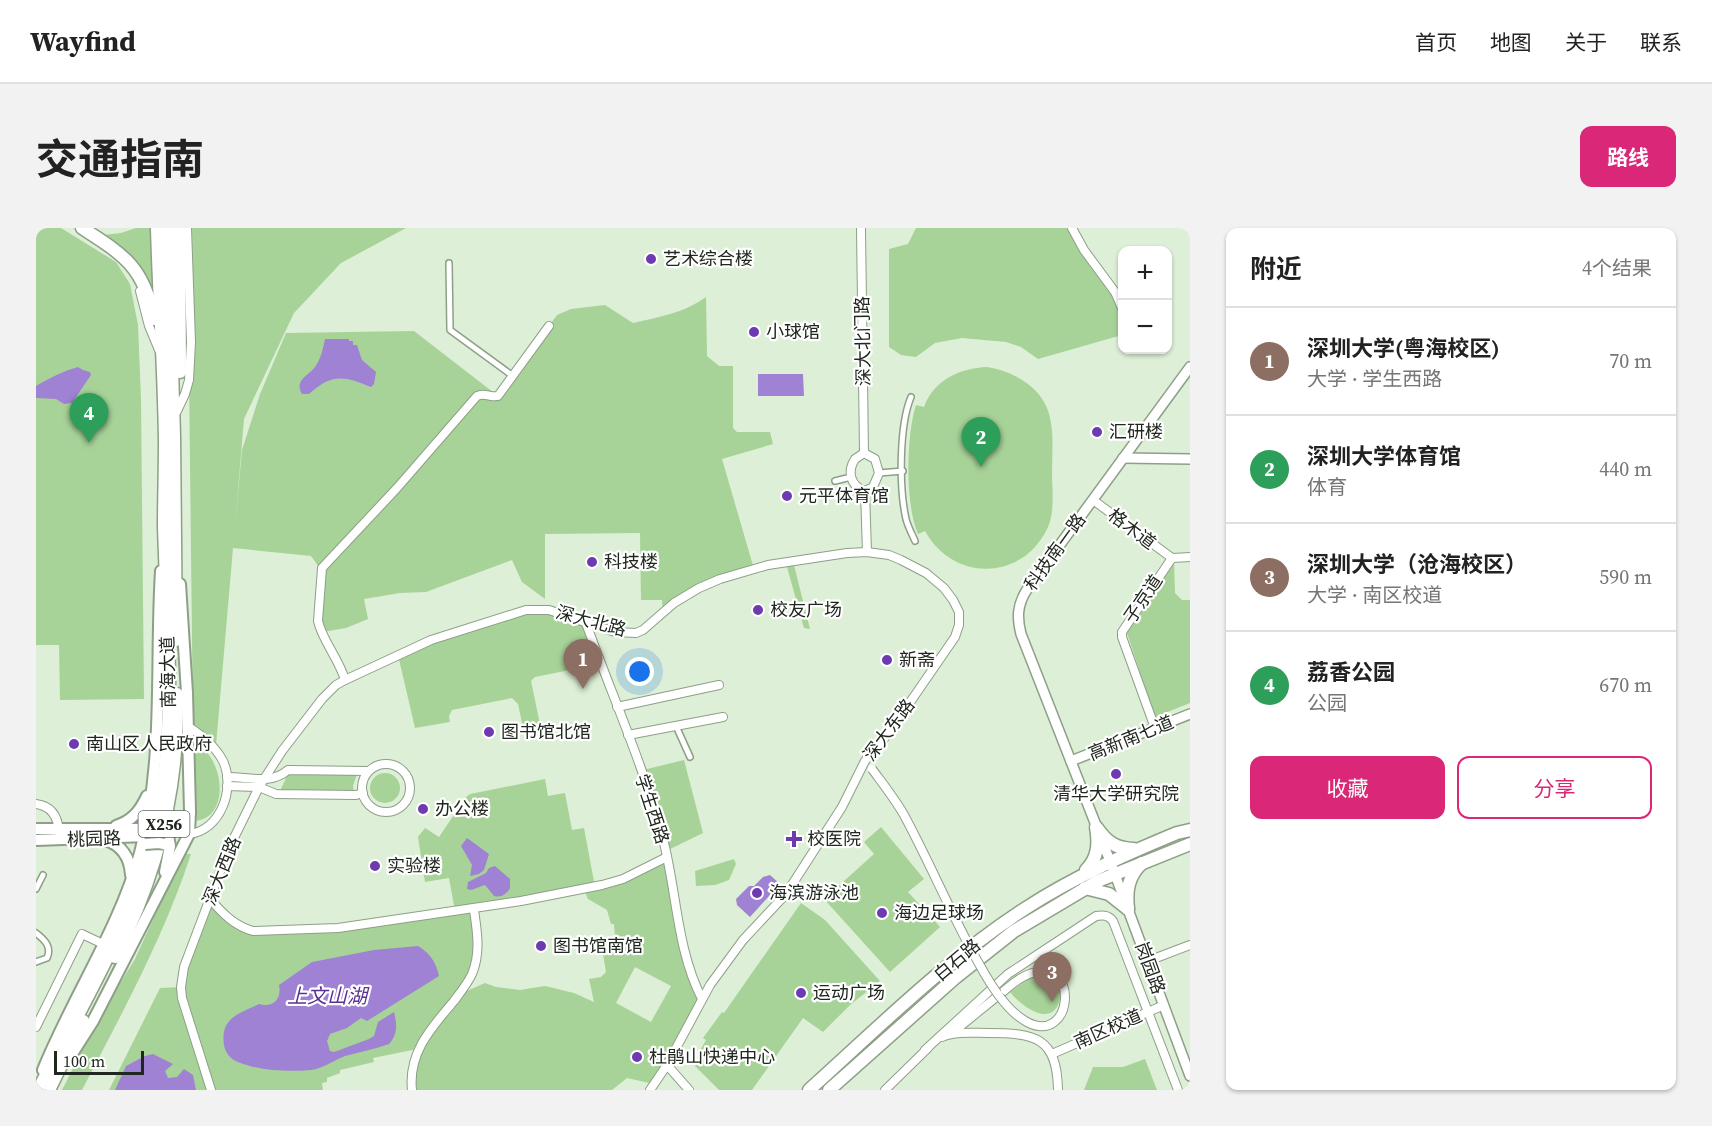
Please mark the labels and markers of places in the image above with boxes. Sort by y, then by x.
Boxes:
place label: 艺术综合楼 [663,246,753,271]
marker: 艺术综合楼 [644,252,658,266]
place label: 小球馆 [766,319,820,344]
marker: 小球馆 [747,325,761,339]
pin: 4 [70,394,108,443]
pin: 2 [962,418,1000,467]
place label: 汇研楼 [1109,419,1163,444]
marker: 汇研楼 [1090,425,1104,439]
place label: 元平体育馆 [799,483,889,508]
marker: 元平体育馆 [780,489,794,503]
place label: 科技楼 [604,549,658,574]
marker: 科技楼 [585,555,599,569]
place label: 校友广场 [770,597,842,622]
marker: 校友广场 [751,603,765,617]
pin: 1 [564,640,602,689]
place label: 新斋 [899,647,935,672]
marker: 新斋 [880,653,894,667]
place label: 图书馆北馆 [501,719,591,744]
marker: 图书馆北馆 [482,725,496,739]
place label: 南山区人民政府 [86,731,212,756]
marker: 南山区人民政府 [67,737,81,751]
marker: 清华大学研究院 [1109,767,1123,781]
place label: 清华大学研究院 [1053,781,1179,806]
place label: 办公楼 [435,796,489,821]
marker: 办公楼 [416,802,430,816]
place label: 校医院 [807,826,861,851]
marker: 校医院 [785,830,803,848]
place label: 实验楼 [387,853,441,878]
marker: 实验楼 [368,859,382,873]
place label: 海滨游泳池 [769,880,859,905]
marker: 海滨游泳池 [750,886,764,900]
place label: 海边足球场 [894,900,984,925]
marker: 海边足球场 [875,906,889,920]
place label: 图书馆南馆 [553,933,643,958]
marker: 图书馆南馆 [534,939,548,953]
pin: 3 [1032,952,1072,1002]
place label: 运动广场 [813,980,885,1005]
marker: 运动广场 [794,986,808,1000]
place label: 杜鹃山快递中心 [649,1044,775,1069]
marker: 杜鹃山快递中心 [630,1050,644,1064]

